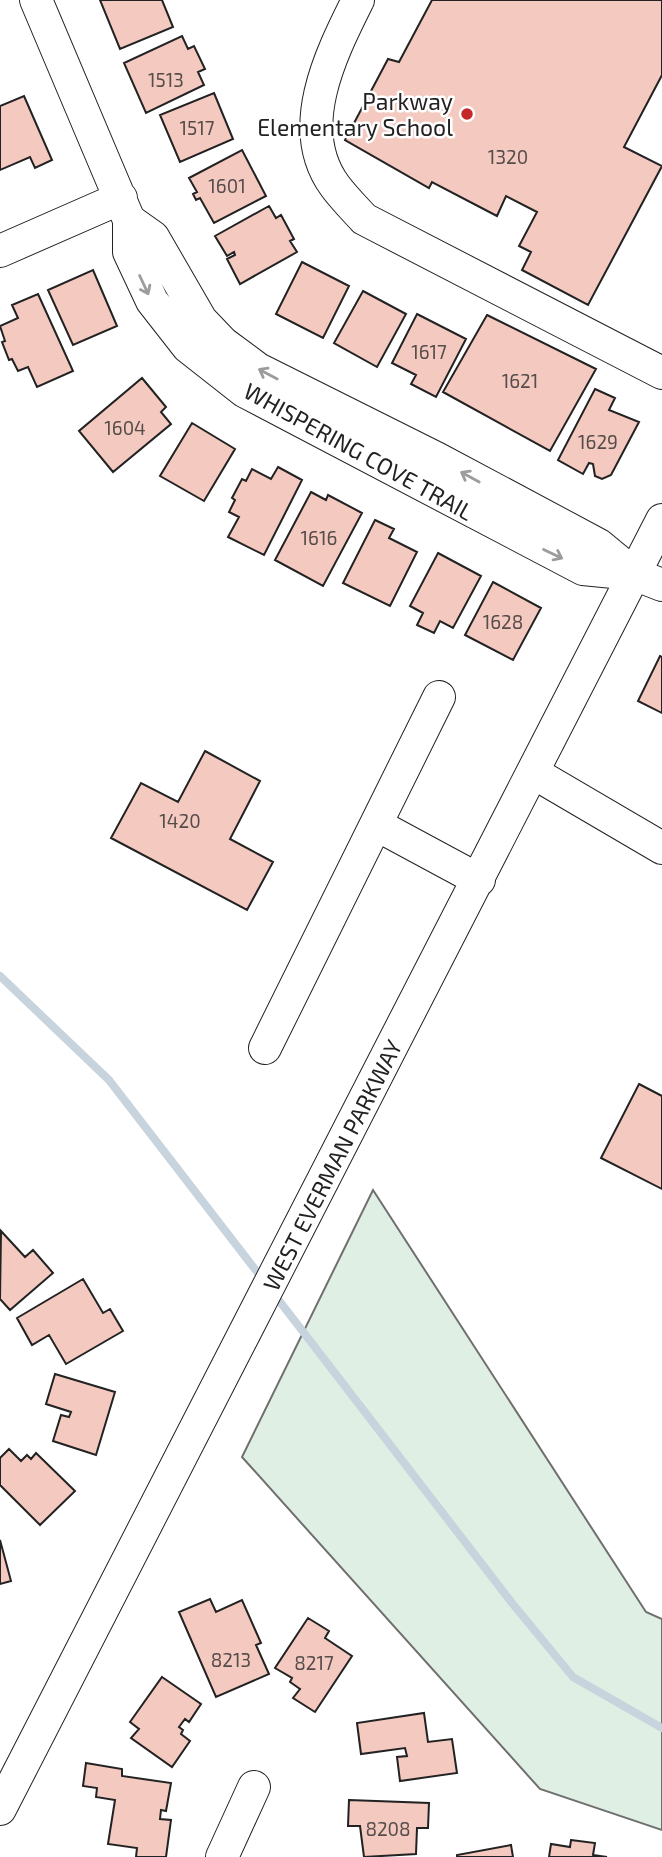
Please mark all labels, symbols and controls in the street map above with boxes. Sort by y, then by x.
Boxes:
house number: 1513 [148,68,184,91]
place label: Parkway Elementary School [257,87,453,141]
marker: Parkway Elementary School [459,106,475,122]
house number: 1517 [179,116,215,139]
house number: 1320 [488,145,528,168]
house number: 1601 [208,174,246,197]
one-way arrow [138,274,152,295]
house number: 1617 [411,340,447,363]
one-way arrow [258,366,279,380]
house number: 1621 [502,369,538,392]
street label: WHISPERING COVE TRAIL [239,376,479,526]
house number: 1604 [104,416,146,439]
house number: 1629 [578,430,618,453]
one-way arrow [461,470,481,484]
house number: 1616 [301,526,337,549]
one-way arrow [542,548,563,562]
house number: 1628 [483,610,523,633]
house number: 1420 [159,809,201,832]
street label: WEST EVERMAN PARKWAY [256,1035,408,1295]
house number: 8213 [211,1648,251,1671]
house number: 8217 [294,1651,334,1674]
house number: 8208 [365,1817,411,1840]

